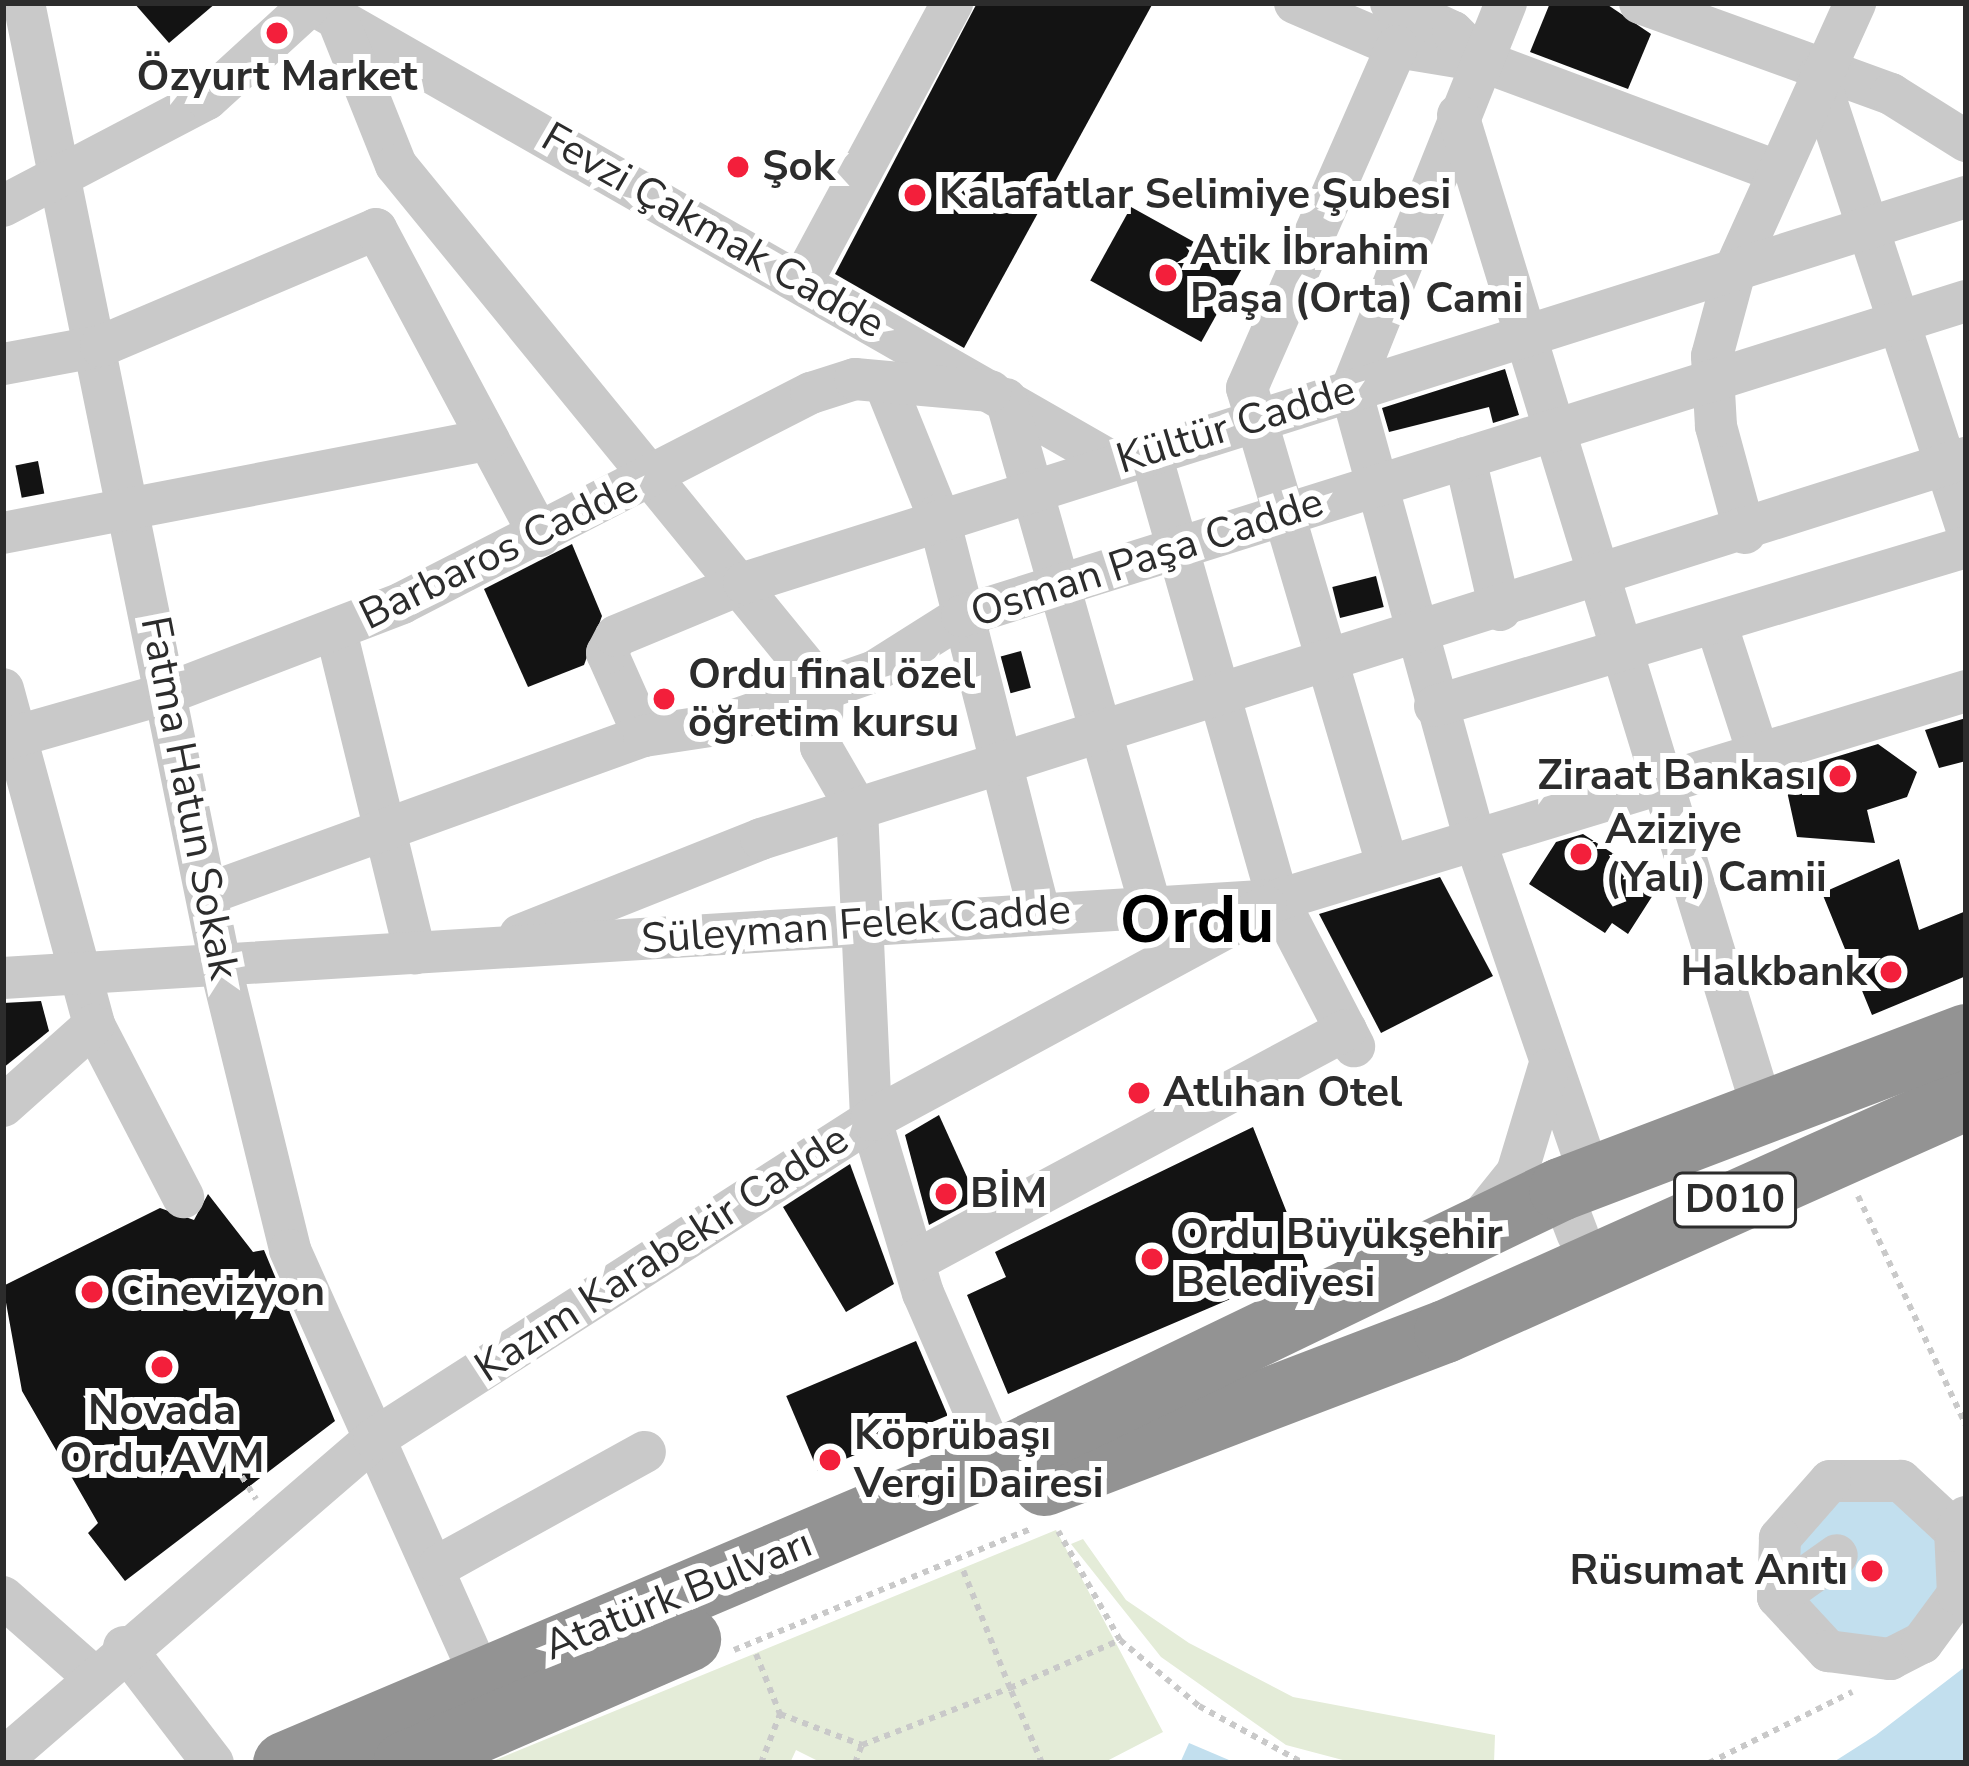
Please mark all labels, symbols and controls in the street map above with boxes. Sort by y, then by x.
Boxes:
marker: Özyurt Market [264,20,290,46]
place label: Özyurt Market [137,52,417,102]
street label: Fevzi Çakmak Cadde [533,112,893,350]
place label: Şok [762,142,835,192]
marker: Şok [725,154,751,180]
place label: Kalafatlar Selimiye Şubesi [939,170,1451,220]
marker: Kalafatlar Selimiye Şubesi [902,182,928,208]
place label: Atik İbrahim Paşa (Orta) Cami [1190,226,1523,324]
marker: Atik İbrahim Paşa (Orta) Cami [1153,262,1179,288]
street label: Kültür Cadde [1111,365,1361,485]
street label: Barbaros Cadde [352,463,646,641]
street label: Osman Paşa Cadde [964,477,1330,639]
street label: Fatma Hatun Sokak [129,612,249,984]
place label: Ordu final özel öğretim kursu [688,650,975,748]
marker: Ordu final özel öğretim kursu [651,686,677,712]
place label: Ziraat Bankası [1537,751,1816,801]
marker: Ziraat Bankası [1827,763,1853,789]
place label: Aziziye (Yalı) Camii [1605,805,1827,904]
marker: Aziziye (Yalı) Camii [1568,841,1594,867]
district label: Ordu [1120,881,1274,961]
street label: Süleyman Felek Cadde [640,885,1072,965]
place label: Halkbank [1680,947,1867,997]
marker: Halkbank [1878,959,1904,985]
place label: Atlıhan Otel [1163,1068,1402,1118]
marker: Atlıhan Otel [1126,1080,1152,1106]
street label: Kazım Karabekir Cadde [466,1115,858,1393]
road number: D010 [1672,1167,1798,1233]
place label: BİM [970,1169,1047,1219]
marker: BİM [933,1181,959,1207]
place label: Ordu Büyükşehir Belediyesi [1176,1210,1503,1308]
marker: Ordu Büyükşehir Belediyesi [1139,1246,1165,1272]
place label: Cinevizyon [116,1267,325,1317]
marker: Cinevizyon [79,1279,105,1305]
marker: Novada Ordu AVM [149,1354,175,1380]
place label: Novada Ordu AVM [59,1386,265,1484]
place label: Köprübaşı Vergi Dairesi [854,1411,1103,1510]
marker: Köprübaşı Vergi Dairesi [817,1447,843,1473]
street label: Atatürk Bulvarı [537,1518,819,1672]
place label: Rüsumat Anıtı [1569,1546,1848,1596]
marker: Rüsumat Anıtı [1859,1558,1885,1584]

